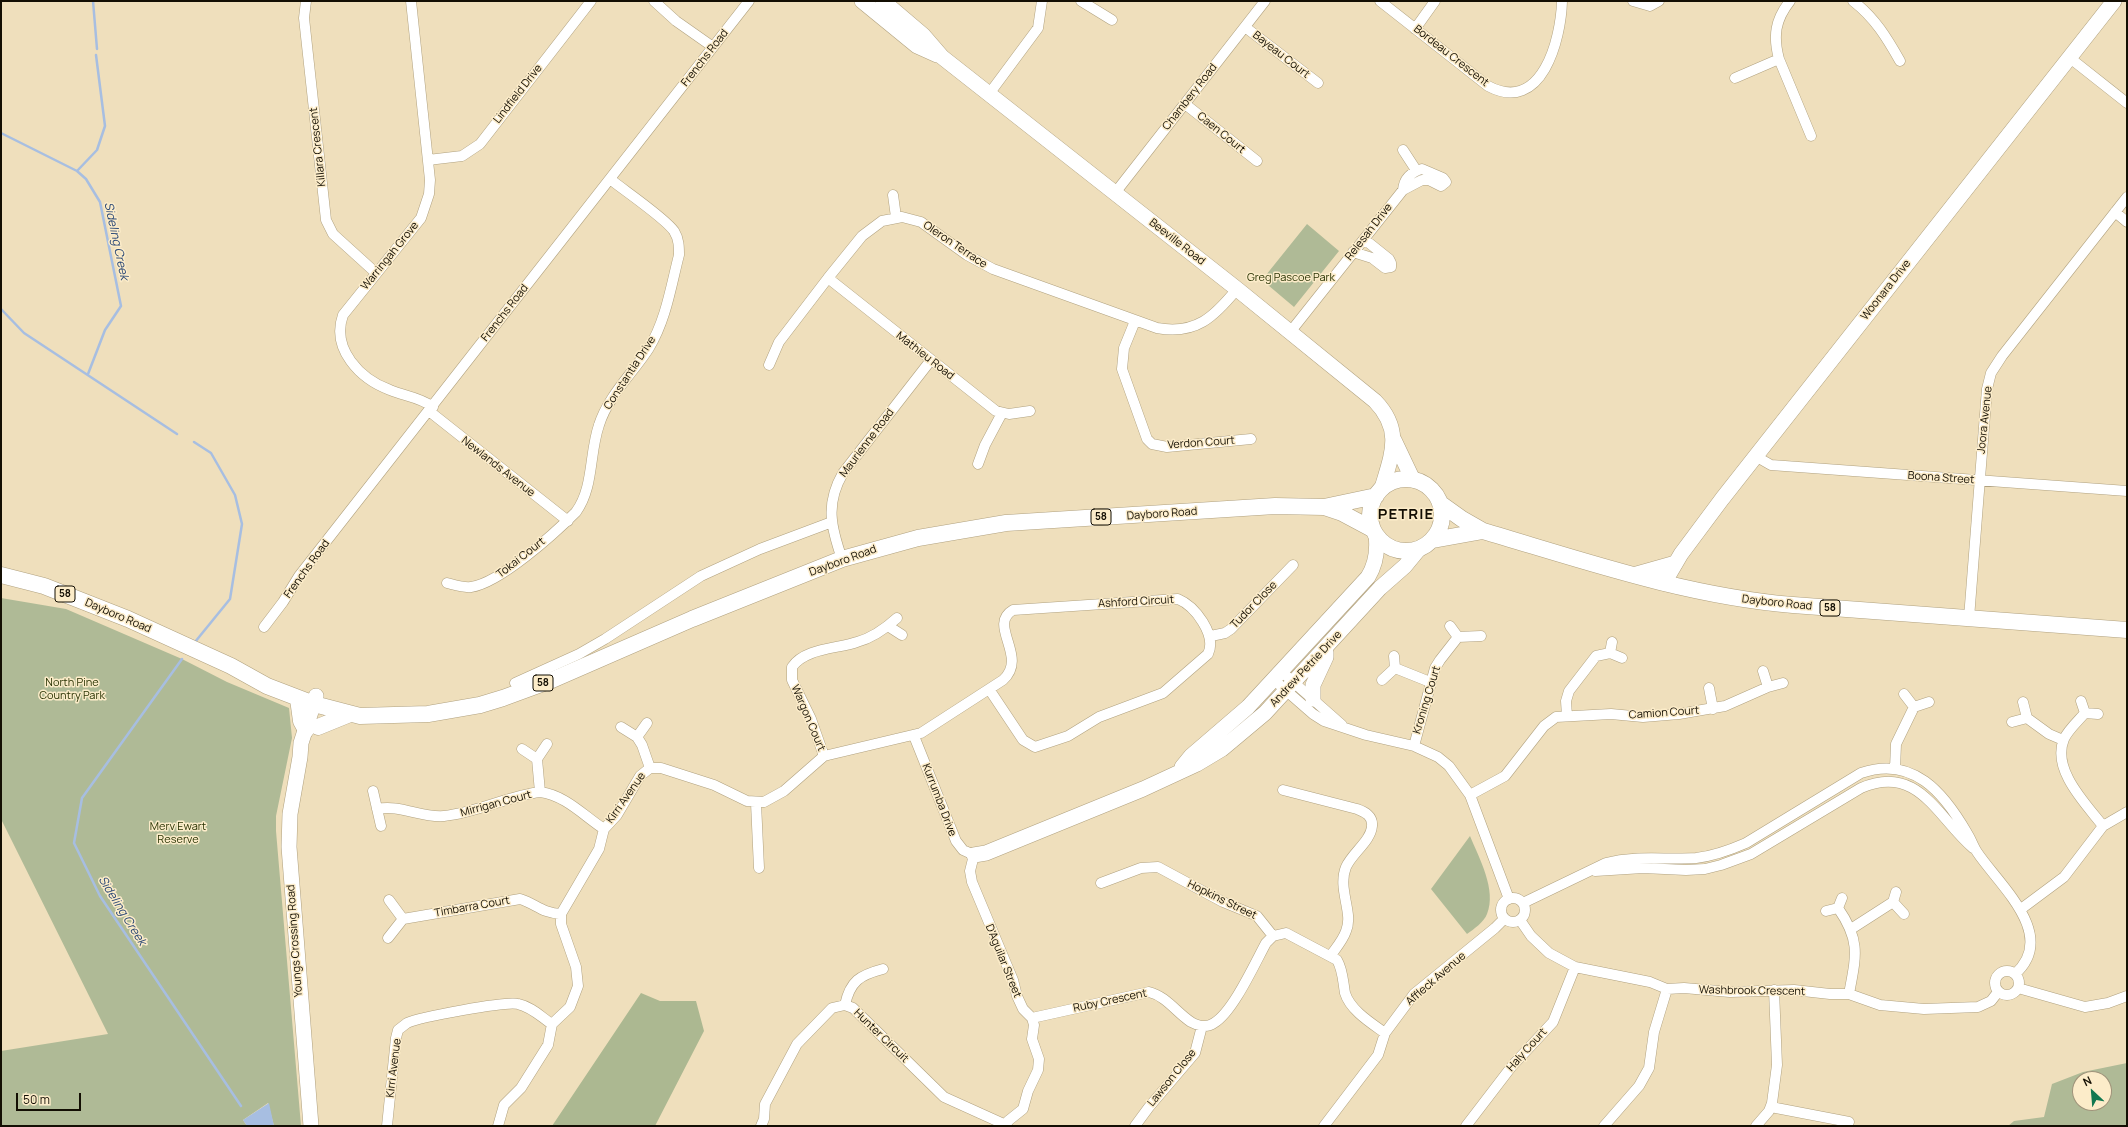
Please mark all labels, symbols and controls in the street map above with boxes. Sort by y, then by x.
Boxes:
street label: Bordeau Crescent [1411,23,1491,89]
street label: Frenchs Road [679,27,731,89]
street label: Bayeau Court [1250,29,1312,81]
street label: Chambery Road [1160,61,1220,133]
street label: Lindfield Drive [491,62,545,126]
street label: Killara Crescent [307,107,329,187]
street label: Caen Court [1194,110,1248,156]
water label: Sideling Creek [101,201,131,281]
street label: Relesah Drive [1343,201,1395,263]
street label: Beeville Road [1146,216,1208,268]
street label: Warringah Grove [358,219,422,293]
street label: Oleron Terrace [920,219,990,271]
street label: Woonara Drive [1858,257,1914,323]
park label: Greg Pascoe Park [1247,271,1335,285]
street label: Frenchs Road [479,282,531,344]
street label: Mathieu Road [893,329,957,383]
street label: Constantia Drive [601,334,659,412]
street label: Joora Avenue [1975,386,1995,454]
street label: Maurienne Road [837,406,897,480]
street label: Newlands Avenue [459,434,537,500]
street label: Verdon Court [1167,434,1235,452]
street label: Boona Street [1907,469,1975,487]
street label: Dayboro Road [1126,505,1198,523]
district label: PETRIE [1378,506,1434,524]
road number: 58 [1091,509,1111,525]
street label: Tokai Court [494,535,548,581]
street label: Frenchs Road [281,537,333,601]
street label: Dayboro Road [808,543,878,579]
street label: Tudor Close [1228,579,1280,631]
road number: 58 [55,586,75,602]
street label: Ashford Circuit [1098,593,1174,611]
street label: Dayboro Road [1741,593,1813,613]
street label: Dayboro Road [83,596,153,636]
road number: 58 [1820,600,1840,616]
street label: Andrew Petrie Drive [1267,628,1345,710]
street label: Kroning Court [1410,664,1444,736]
road number: 58 [533,675,553,691]
park label: North Pine Country Park [39,676,105,702]
street label: Wargon Court [788,683,828,753]
street label: Camion Court [1628,704,1700,722]
street label: Kurrumba Drive [919,762,959,838]
street label: Kirri Avenue [604,770,648,826]
street label: Mirrigan Court [459,788,533,820]
park label: Merv Ewart Reserve [150,820,206,846]
water label: Sideling Creek [95,874,149,948]
street label: Hopkins Street [1185,878,1259,922]
street label: Youngs Crossing Road [284,884,306,998]
street label: Timbarra Court [433,894,511,920]
street label: D'Aguilar Street [982,922,1024,1000]
street label: Affleck Avenue [1403,949,1469,1009]
street label: Washbrook Crescent [1699,983,1805,999]
street label: Ruby Crescent [1072,987,1148,1015]
street label: Hunter Circuit [851,1006,911,1066]
street label: Haly Court [1504,1026,1550,1074]
street label: Kirri Avenue [384,1038,404,1098]
street label: Lawson Close [1145,1047,1199,1109]
north arrow [2072,1071,2112,1111]
text: N [2080,1072,2094,1089]
scale bar [18,1085,83,1111]
text: 50 m [23,1091,50,1108]

